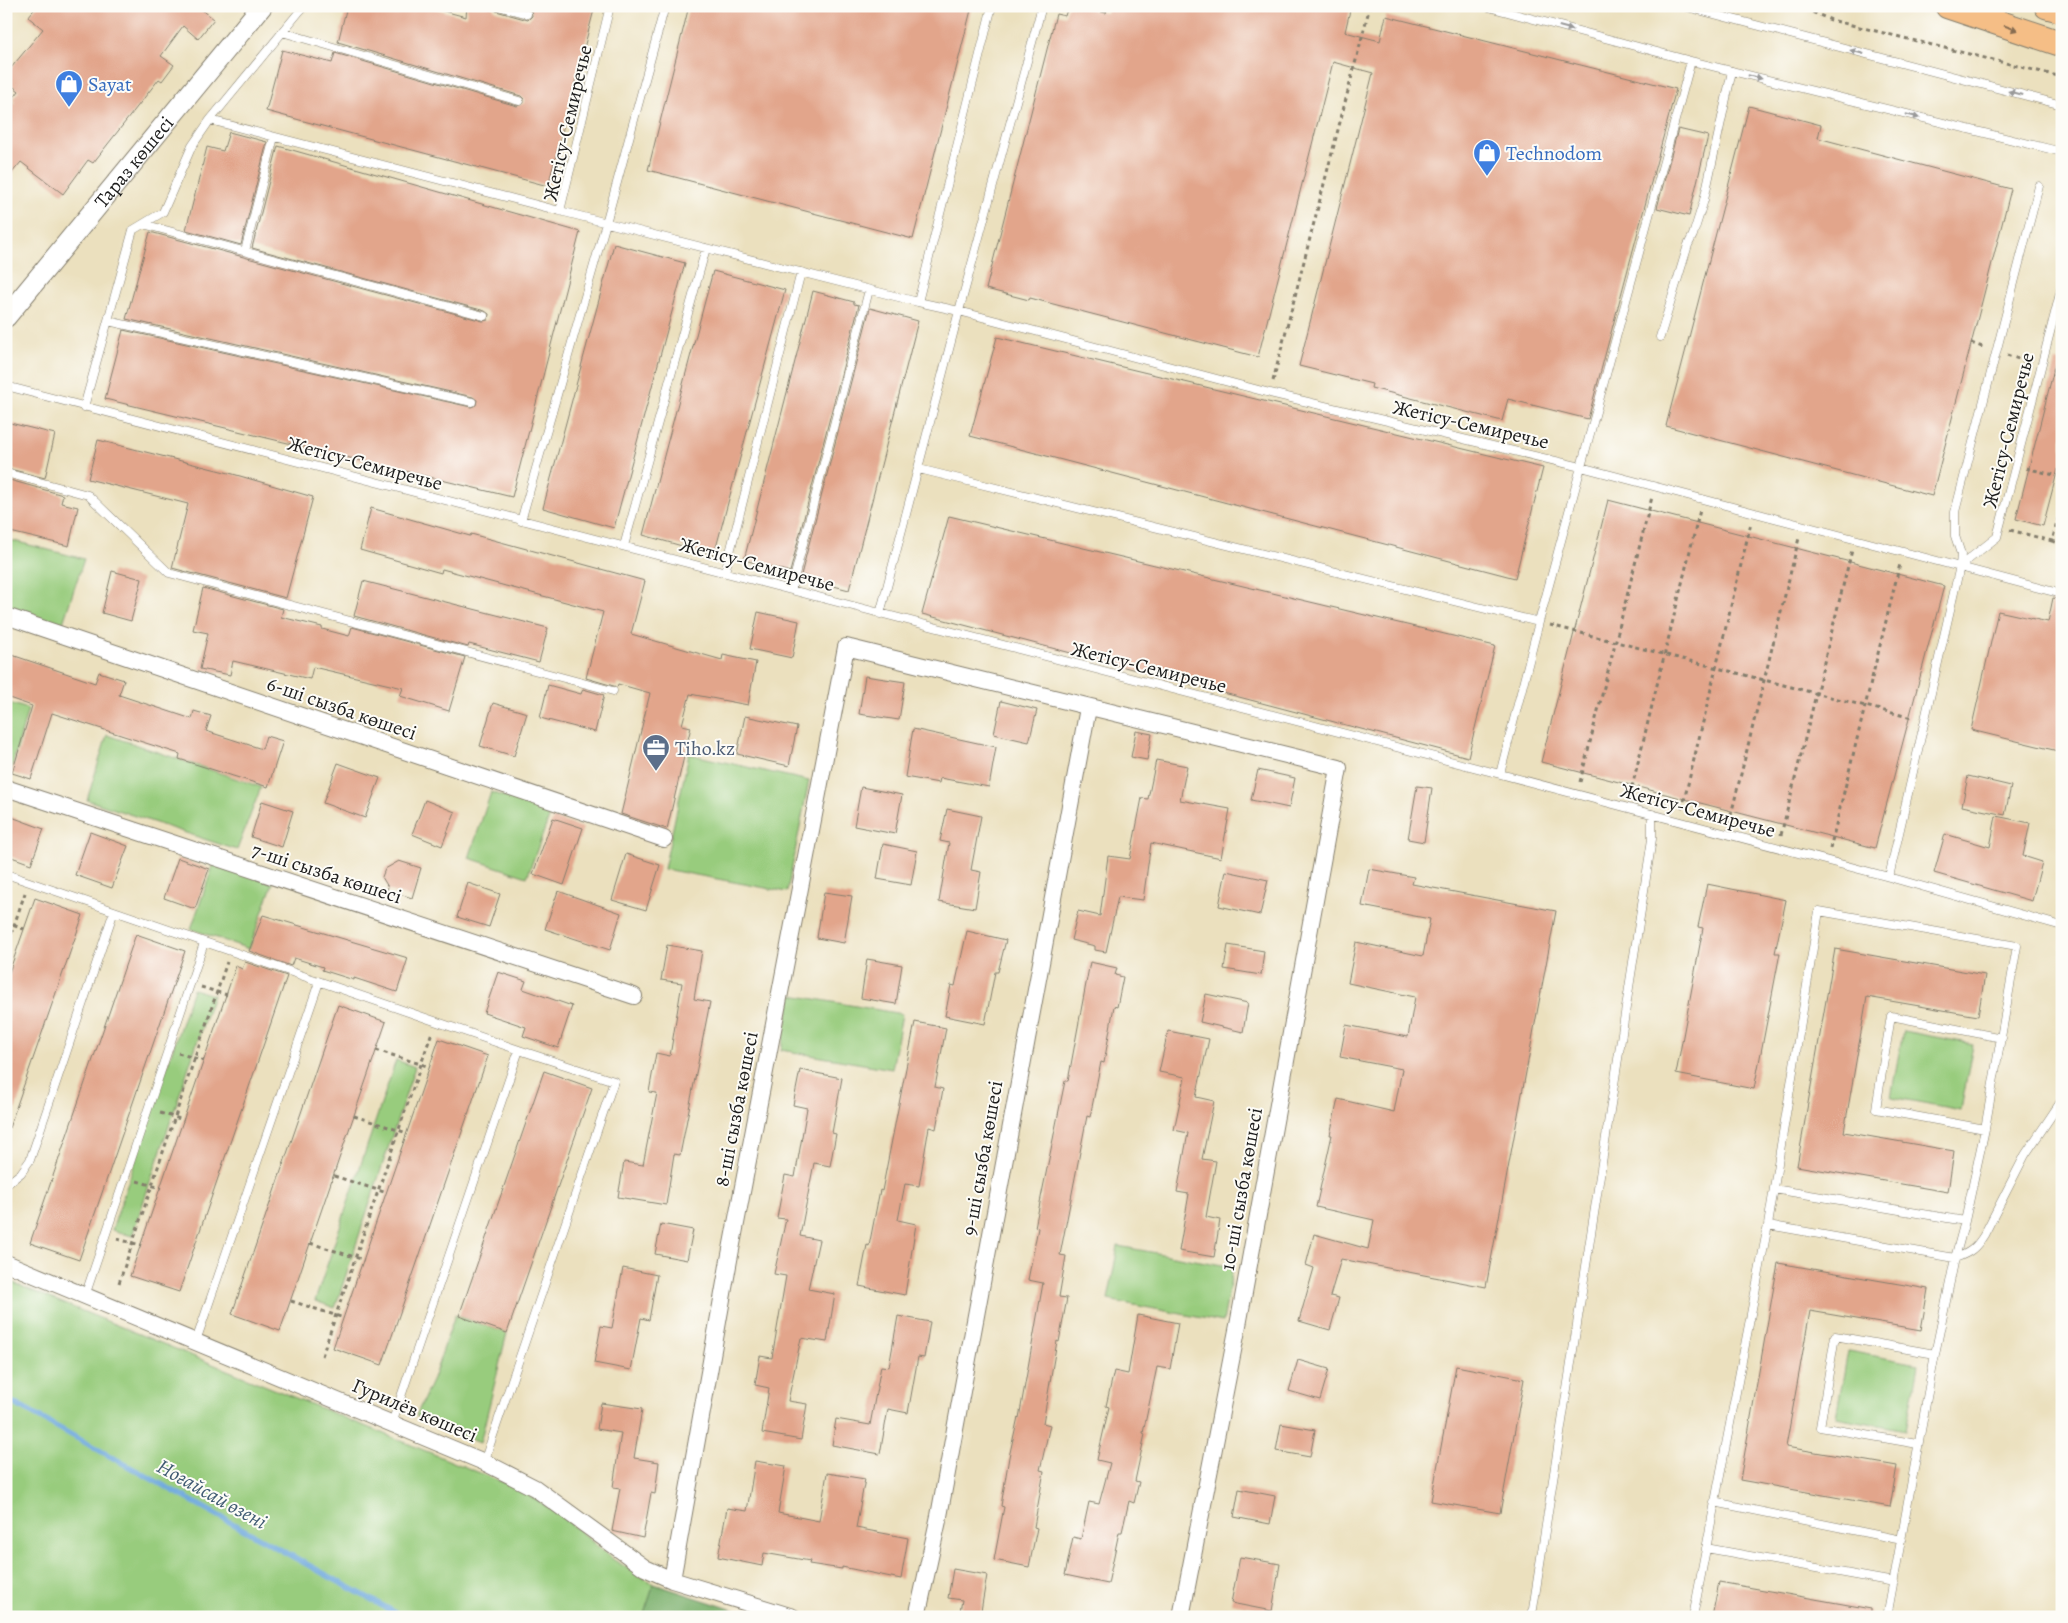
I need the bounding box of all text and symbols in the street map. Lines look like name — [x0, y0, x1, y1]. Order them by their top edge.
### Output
one-way arrow — [1558, 24, 1573, 32]
one-way arrow — [2003, 25, 2018, 32]
street label: Жетісу-Семиречье — [536, 42, 599, 204]
one-way arrow — [1850, 48, 1865, 56]
shop icon: Sayat — [54, 69, 84, 108]
place label: Sayat — [88, 71, 132, 98]
one-way arrow — [1748, 73, 1763, 81]
one-way arrow — [2007, 89, 2022, 97]
street label: Тараз көшесі — [88, 111, 180, 214]
one-way arrow — [1906, 112, 1921, 120]
shop icon: Technodom — [1472, 138, 1502, 177]
place label: Technodom — [1506, 140, 1602, 167]
street label: Жетісу-Семиречье — [1976, 349, 2041, 511]
street label: Жетісу-Семиречье — [1390, 393, 1552, 456]
street label: Жетісу-Семиречье — [284, 430, 445, 497]
street label: Жетісу-Семиречье — [676, 531, 837, 598]
street label: Жетісу-Семиречье — [1068, 635, 1230, 700]
street label: 6-ші сызба көшесі — [263, 670, 420, 747]
office icon: Tiho.kz — [641, 733, 671, 772]
place label: Tiho.kz — [675, 735, 735, 762]
street label: Жетісу-Семиречье — [1617, 777, 1778, 844]
street label: 7-ші сызба көшесі — [248, 837, 405, 910]
street label: 8-ші сызба көшесі — [708, 1029, 765, 1189]
street label: 9-ші сызба көшесі — [956, 1078, 1009, 1238]
street label: 10-ші сызба көшесі — [1214, 1105, 1269, 1273]
street label: Гурилёв көшесі — [348, 1372, 482, 1449]
water label: Ноғайсай өзені — [152, 1452, 272, 1536]

